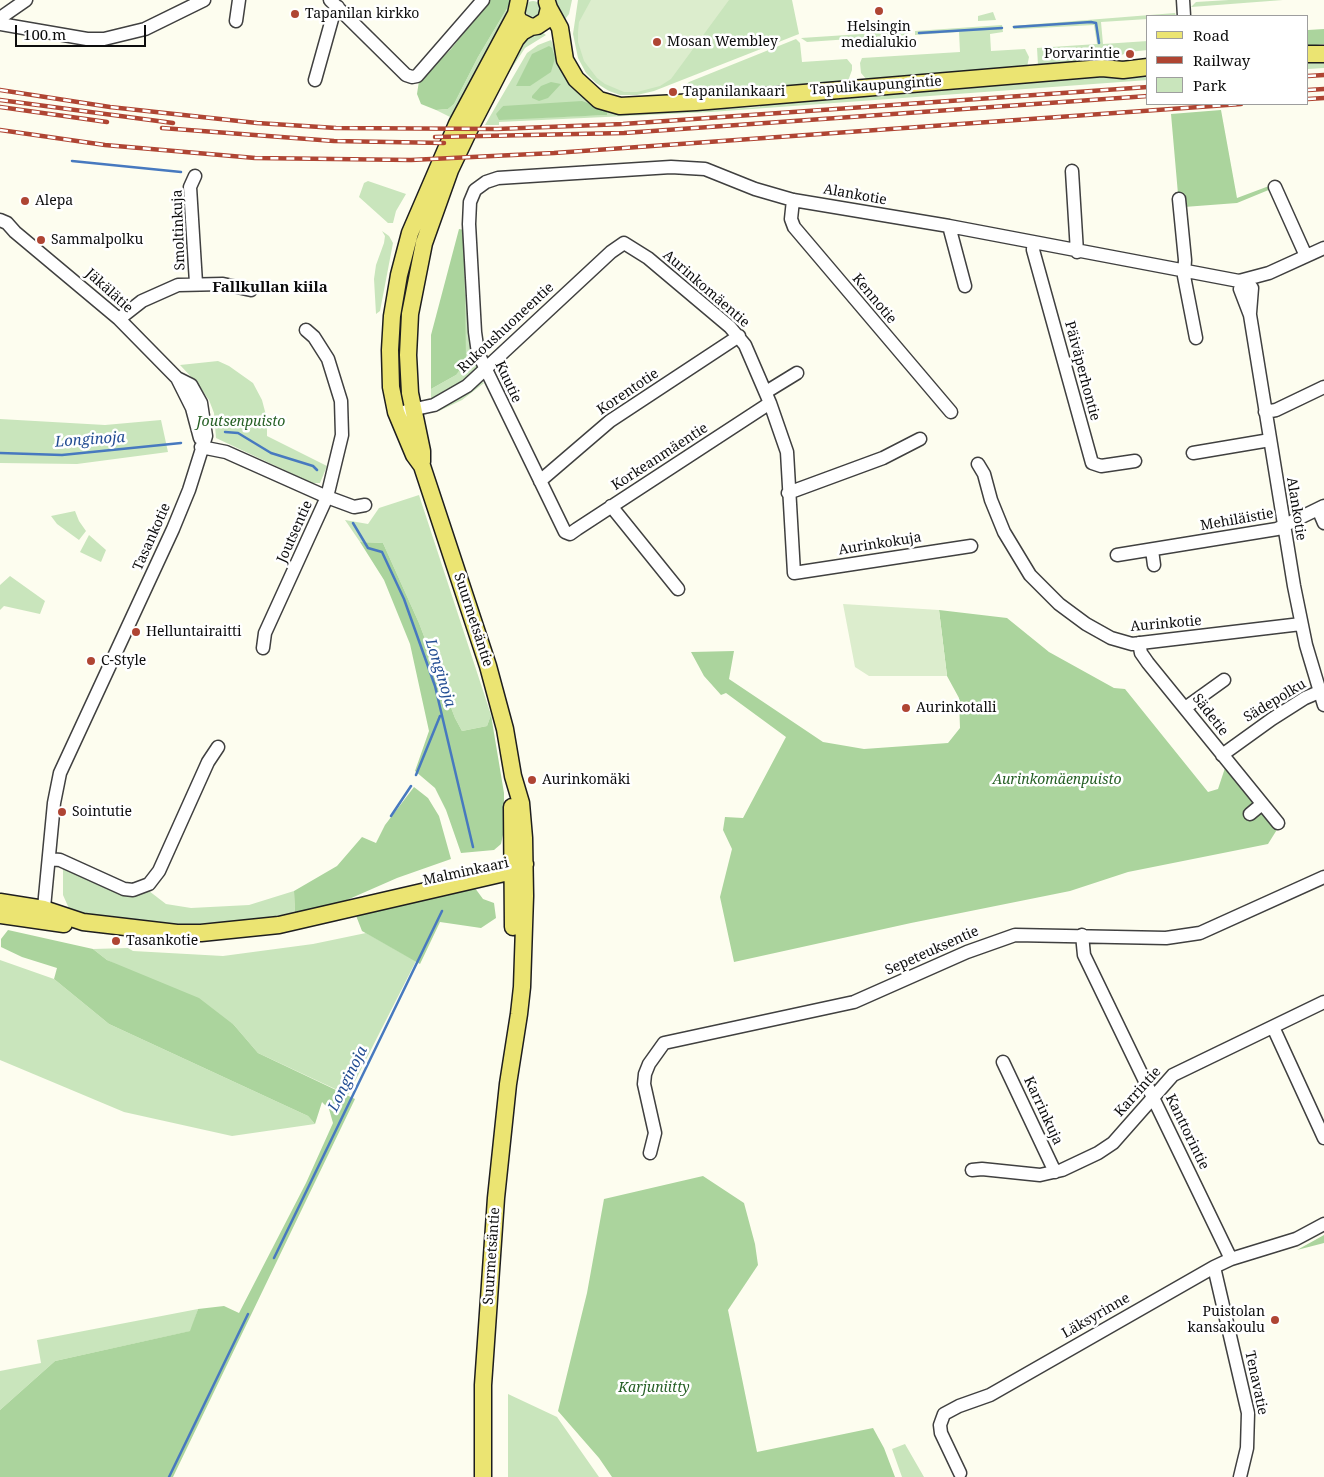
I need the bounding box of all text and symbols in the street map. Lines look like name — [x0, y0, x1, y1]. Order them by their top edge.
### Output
marker: Helsingin medialukio — [873, 5, 885, 17]
place label: Tapanilan kirkko — [305, 6, 419, 22]
marker: Tapanilan kirkko — [289, 8, 301, 20]
scale bar — [18, 15, 149, 47]
legend — [1146, 15, 1309, 105]
place label: Helsingin medialukio — [841, 19, 917, 52]
text: 100 m — [23, 24, 66, 44]
text: Road — [1193, 25, 1229, 45]
place label: Mosan Wembley — [667, 34, 778, 50]
marker: Mosan Wembley — [651, 36, 663, 48]
place label: Porvarintie — [1044, 46, 1120, 62]
marker: Porvarintie — [1124, 48, 1136, 60]
text: Railway — [1193, 50, 1250, 70]
street label: Tapulikaupungintie — [810, 73, 942, 99]
text: Park — [1193, 75, 1226, 95]
place label: Tapanilankaari — [683, 84, 785, 100]
marker: Tapanilankaari — [667, 86, 679, 98]
street label: Alankotie — [822, 181, 888, 209]
street label: Smoltinkuja — [169, 189, 189, 271]
place label: Alepa — [35, 193, 73, 209]
marker: Alepa — [19, 195, 31, 207]
place label: Sammalpolku — [51, 232, 143, 248]
marker: Sammalpolku — [35, 234, 47, 246]
street label: Aurinkomäentie — [659, 247, 753, 331]
street label: Jäkälätie — [82, 265, 136, 317]
street label: Kennotie — [848, 271, 900, 327]
district label: Fallkullan kiila — [212, 279, 328, 297]
street label: Rukoushuoneentie — [455, 279, 557, 377]
street label: Päiväperhontie — [1061, 319, 1103, 423]
street label: Kuutie — [491, 358, 525, 406]
street label: Korentotie — [594, 365, 662, 419]
park label: Joutsenpuisto — [197, 414, 285, 430]
street label: Korkeanmäentie — [609, 420, 711, 494]
water label: Longinoja — [54, 429, 126, 451]
street label: Alankotie — [1283, 476, 1309, 542]
street label: Joutsentie — [274, 498, 316, 566]
street label: Tasankotie — [130, 501, 174, 573]
street label: Mehiläistie — [1199, 505, 1275, 535]
street label: Aurinkokuja — [837, 529, 923, 559]
street label: Suurmetsäntie — [450, 571, 496, 669]
street label: Aurinkotie — [1130, 613, 1202, 635]
place label: Helluntairaitti — [146, 624, 241, 640]
marker: Helluntairaitti — [130, 626, 142, 638]
water label: Longinoja — [421, 637, 459, 709]
place label: C-Style — [101, 653, 146, 669]
marker: C-Style — [85, 655, 97, 667]
street label: Sädepolku — [1241, 676, 1309, 726]
street label: Sädetie — [1188, 691, 1232, 739]
place label: Aurinkotalli — [916, 700, 997, 716]
marker: Aurinkotalli — [900, 702, 912, 714]
place label: Aurinkomäki — [542, 772, 630, 788]
park label: Aurinkomäenpuisto — [992, 772, 1122, 788]
marker: Aurinkomäki — [526, 774, 538, 786]
place label: Sointutie — [72, 804, 132, 820]
marker: Sointutie — [56, 806, 68, 818]
street label: Malminkaari — [422, 855, 510, 889]
street label: Sepeteuksentie — [883, 923, 981, 979]
place label: Tasankotie — [126, 933, 198, 949]
marker: Tasankotie — [110, 935, 122, 947]
water label: Longinoja — [324, 1043, 372, 1115]
street label: Karrintie — [1111, 1064, 1165, 1120]
street label: Karrinkuja — [1020, 1074, 1066, 1148]
street label: Kanttorintie — [1162, 1092, 1212, 1172]
street label: Suurmetsäntie — [480, 1207, 504, 1305]
street label: Läksyrinne — [1059, 1290, 1133, 1342]
place label: Puistolan kansakoulu — [1188, 1304, 1265, 1336]
marker: Puistolan kansakoulu — [1269, 1314, 1281, 1326]
street label: Tenavatie — [1241, 1349, 1271, 1417]
park label: Karjuniitty — [618, 1380, 690, 1396]

